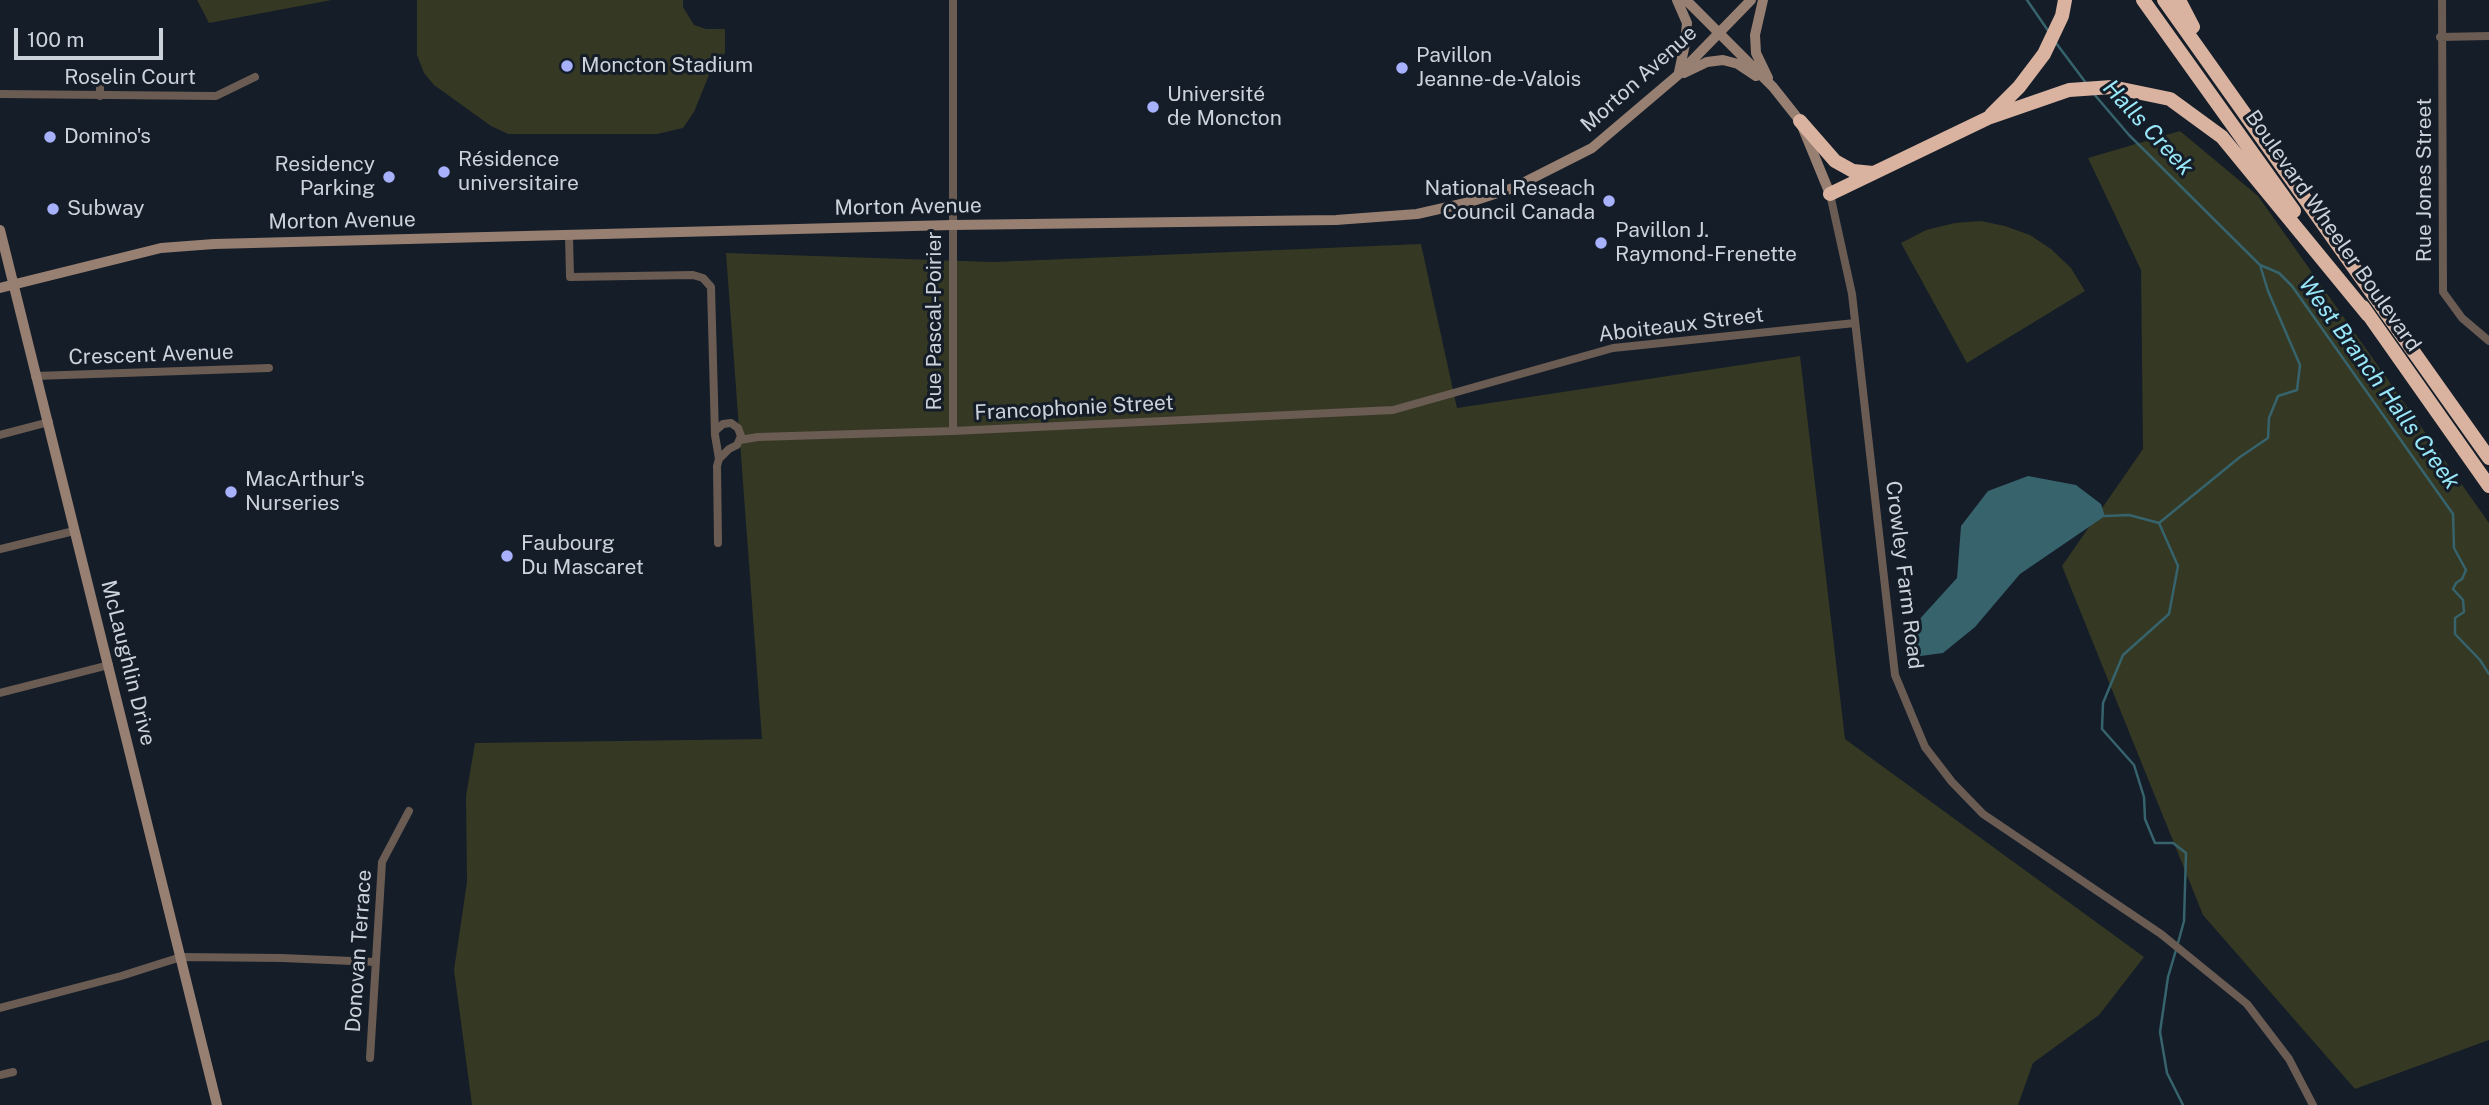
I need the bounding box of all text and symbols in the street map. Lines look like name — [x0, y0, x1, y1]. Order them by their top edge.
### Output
scale bar — [18, 14, 166, 58]
street label: Morton Avenue — [1576, 20, 1702, 138]
text: 100 m — [27, 27, 84, 52]
place label: Pavillon Jeanne-de-Valois — [1416, 43, 1581, 93]
place label: Moncton Stadium — [581, 53, 753, 79]
marker: Moncton Stadium — [559, 58, 575, 74]
marker: Pavillon Jeanne-de-Valois — [1394, 60, 1410, 76]
street label: Roselin Court — [64, 65, 196, 91]
water label: Halls Creek — [2097, 75, 2199, 181]
place label: Université de Moncton — [1167, 82, 1282, 132]
street label: Rue Jones Street — [2412, 98, 2438, 262]
marker: Université de Moncton — [1145, 99, 1161, 115]
street label: Boulevard Wheeler Boulevard — [2240, 105, 2426, 357]
place label: Domino's — [64, 124, 151, 150]
marker: Domino's — [42, 129, 58, 145]
place label: Résidence universitaire — [458, 147, 579, 197]
place label: Residency Parking — [274, 152, 375, 202]
marker: Résidence universitaire — [436, 164, 452, 180]
marker: Residency Parking — [381, 169, 397, 185]
place label: National Reseach Council Canada — [1425, 176, 1595, 226]
street label: Morton Avenue — [834, 193, 982, 221]
marker: National Reseach Council Canada — [1601, 193, 1617, 209]
place label: Subway — [67, 196, 144, 222]
marker: Subway — [45, 201, 61, 217]
street label: Morton Avenue — [268, 207, 416, 235]
place label: Pavillon J. Raymond-Frenette — [1615, 218, 1797, 268]
street label: Rue Pascal-Poirier — [922, 231, 948, 411]
marker: Pavillon J. Raymond-Frenette — [1593, 235, 1609, 251]
water label: West Branch Halls Creek — [2293, 271, 2465, 495]
street label: Aboiteaux Street — [1597, 302, 1765, 348]
street label: Crescent Avenue — [68, 340, 234, 370]
street label: Francophonie Street — [974, 390, 1174, 426]
place label: MacArthur's Nurseries — [245, 467, 365, 517]
street label: Crowley Farm Road — [1880, 479, 1928, 671]
marker: MacArthur's Nurseries — [223, 484, 239, 500]
place label: Faubourg Du Mascaret — [521, 531, 644, 581]
marker: Faubourg Du Mascaret — [499, 548, 515, 564]
street label: McLaughlin Drive — [95, 578, 161, 748]
street label: Donovan Terrace — [341, 869, 377, 1033]

